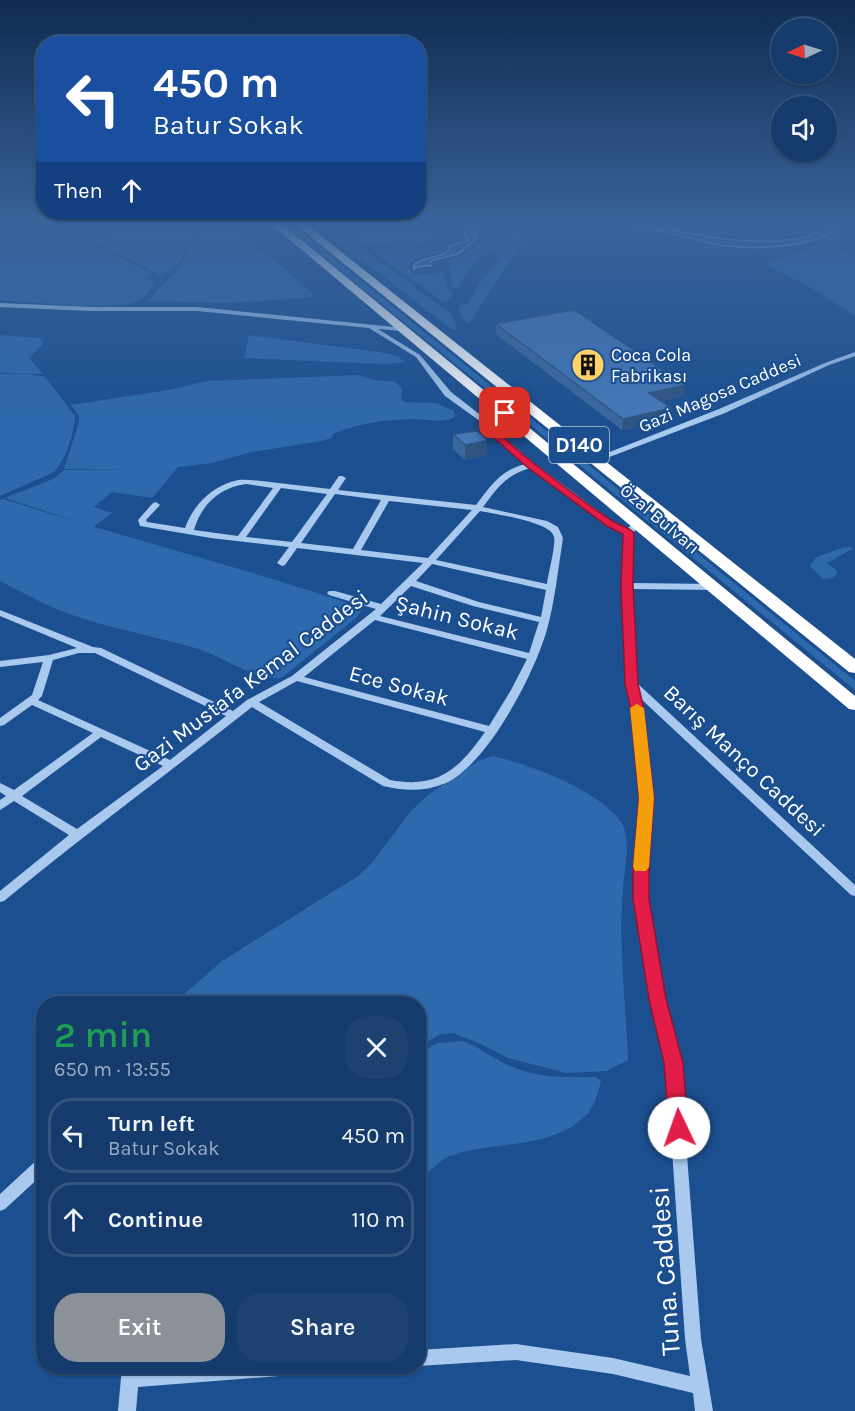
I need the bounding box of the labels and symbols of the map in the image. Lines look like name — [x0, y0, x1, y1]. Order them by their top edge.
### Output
north arrow — [771, 18, 837, 84]
place label: Coca Cola Fabrikası — [611, 344, 691, 387]
building icon: Coca Cola Fabrikası — [570, 347, 606, 383]
street label: Gazi Magosa Caddesi — [635, 349, 805, 437]
pin — [479, 387, 530, 438]
road number: D140 — [549, 427, 609, 463]
street label: Özal Bulvarı — [616, 479, 704, 559]
street label: Gazi Mustafa Kemal Caddesi — [129, 584, 373, 778]
street label: Şahin Sokak — [393, 590, 521, 646]
street label: Ece Sokak — [346, 660, 452, 712]
street label: Barış Manço Caddesi — [658, 680, 830, 842]
position arrow — [647, 1096, 711, 1160]
street label: Tuna. Caddesi — [643, 1185, 687, 1357]

